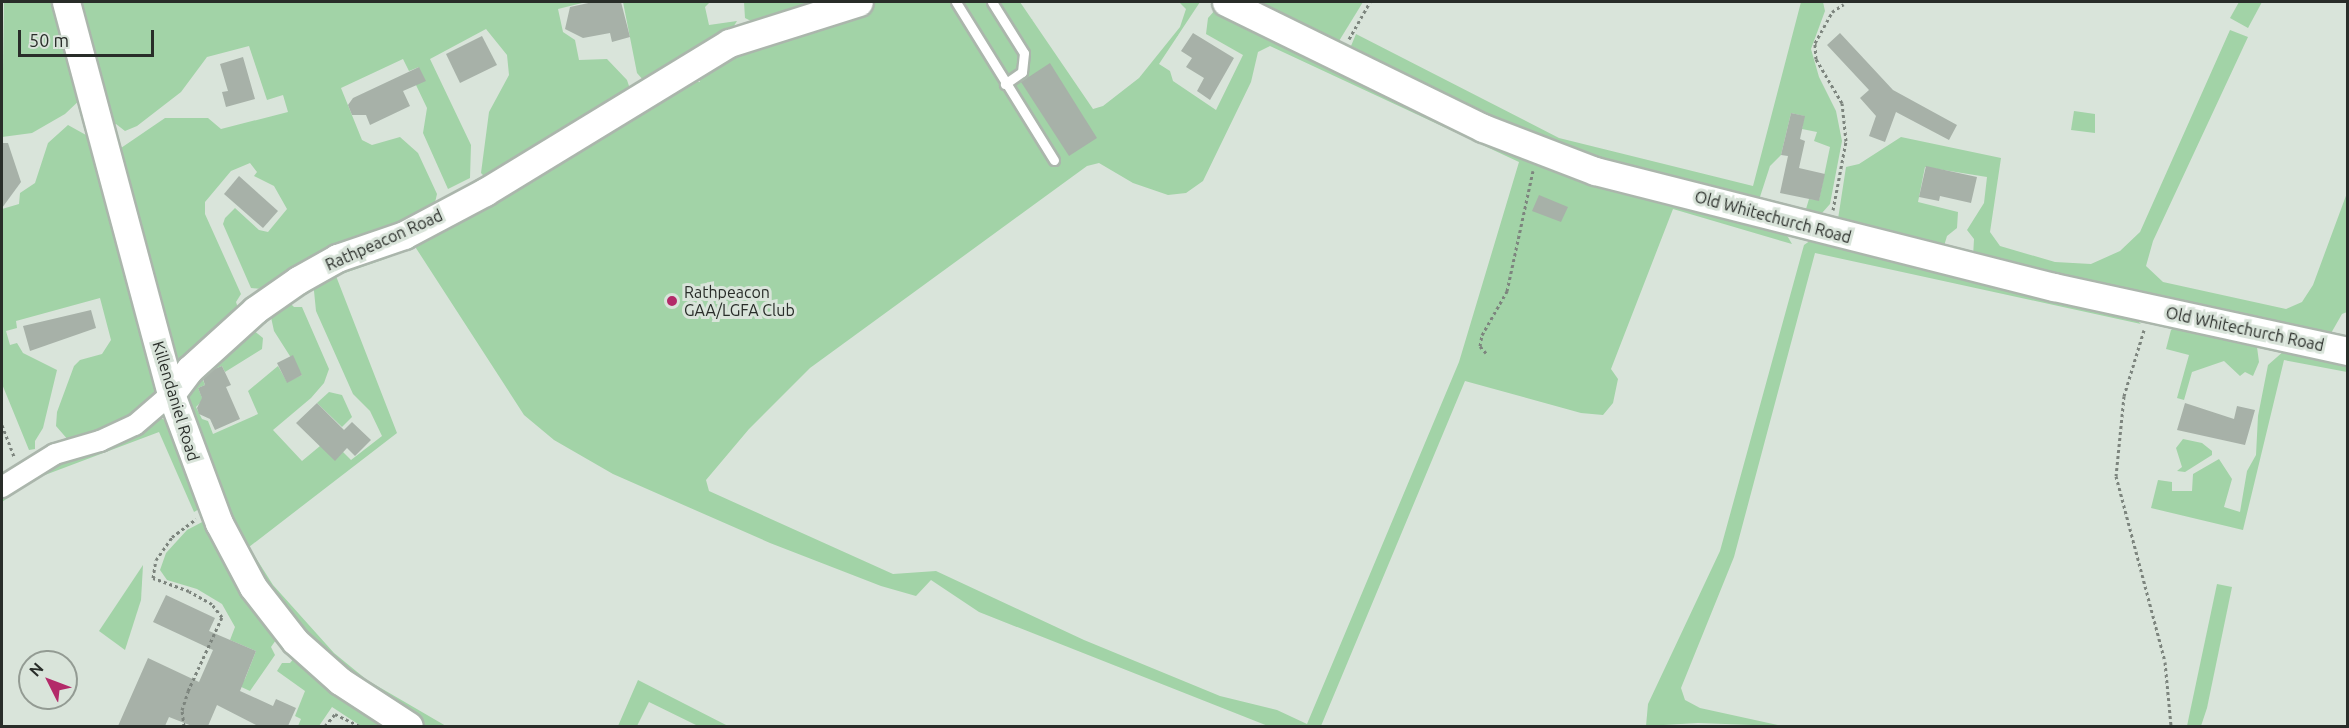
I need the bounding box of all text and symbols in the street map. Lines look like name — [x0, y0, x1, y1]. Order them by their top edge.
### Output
scale bar — [21, 18, 158, 56]
text: 50 m — [29, 30, 69, 50]
street label: Old Whitechurch Road — [1693, 187, 1853, 247]
street label: Rathpeacon Road — [322, 206, 446, 274]
place label: Rathpeacon GAA/LGFA Club — [684, 282, 795, 320]
marker: Rathpeacon GAA/LGFA Club — [665, 294, 679, 308]
street label: Old Whitechurch Road — [2164, 303, 2326, 355]
street label: Killendaniel Road — [149, 339, 203, 463]
north arrow — [18, 650, 78, 710]
text: N — [25, 659, 47, 680]

